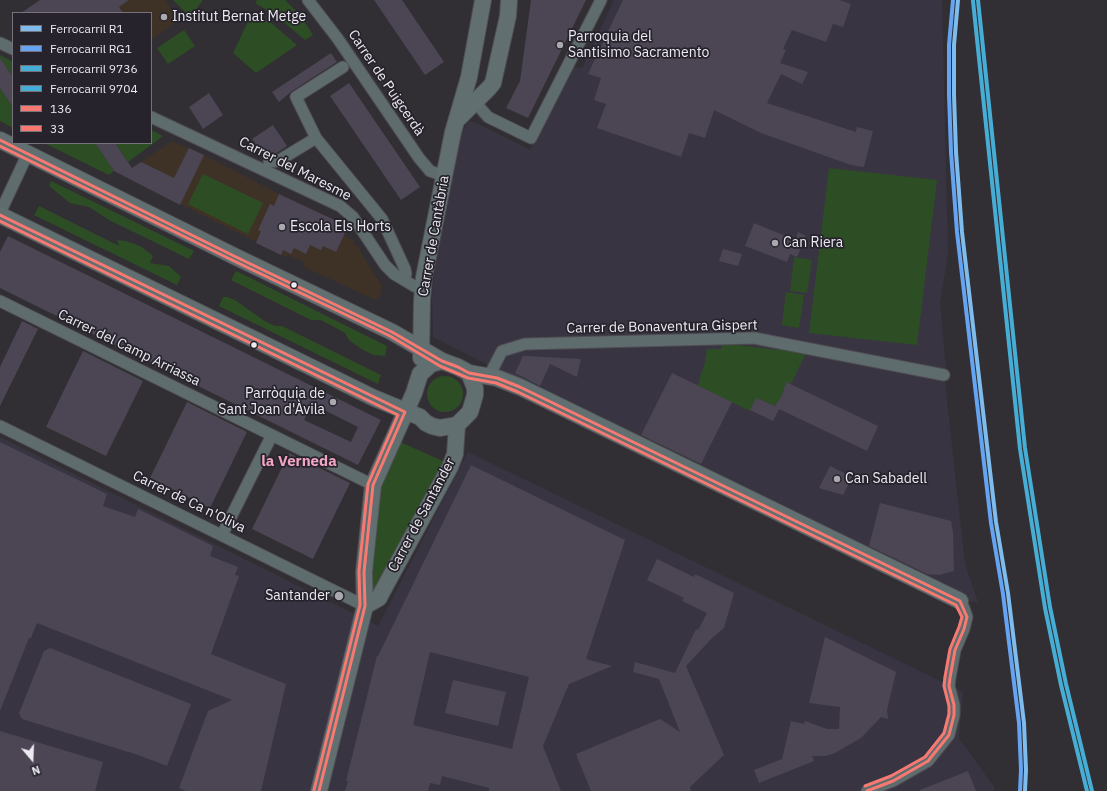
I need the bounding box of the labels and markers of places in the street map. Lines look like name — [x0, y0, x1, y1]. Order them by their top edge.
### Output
place label: Institut Bernat Metge — [172, 9, 306, 25]
marker: Institut Bernat Metge — [159, 12, 169, 22]
place label: Parroquia del Santisimo Sacramento — [568, 29, 709, 62]
marker: Parroquia del Santisimo Sacramento — [555, 40, 565, 50]
place label: Escola Els Horts — [290, 219, 391, 235]
marker: Escola Els Horts — [277, 222, 287, 232]
place label: Can Riera — [783, 235, 843, 251]
marker: Can Riera — [770, 238, 780, 248]
unlabelled marker — [289, 280, 299, 290]
unlabelled marker — [249, 340, 259, 350]
place label: Parròquia de Sant Joan d'Àvila — [218, 386, 325, 418]
marker: Parròquia de Sant Joan d'Àvila — [328, 397, 338, 407]
place label: Can Sabadell — [845, 471, 927, 487]
marker: Can Sabadell — [832, 474, 842, 484]
place label: Santander — [265, 588, 330, 604]
marker: Santander — [333, 590, 345, 602]

